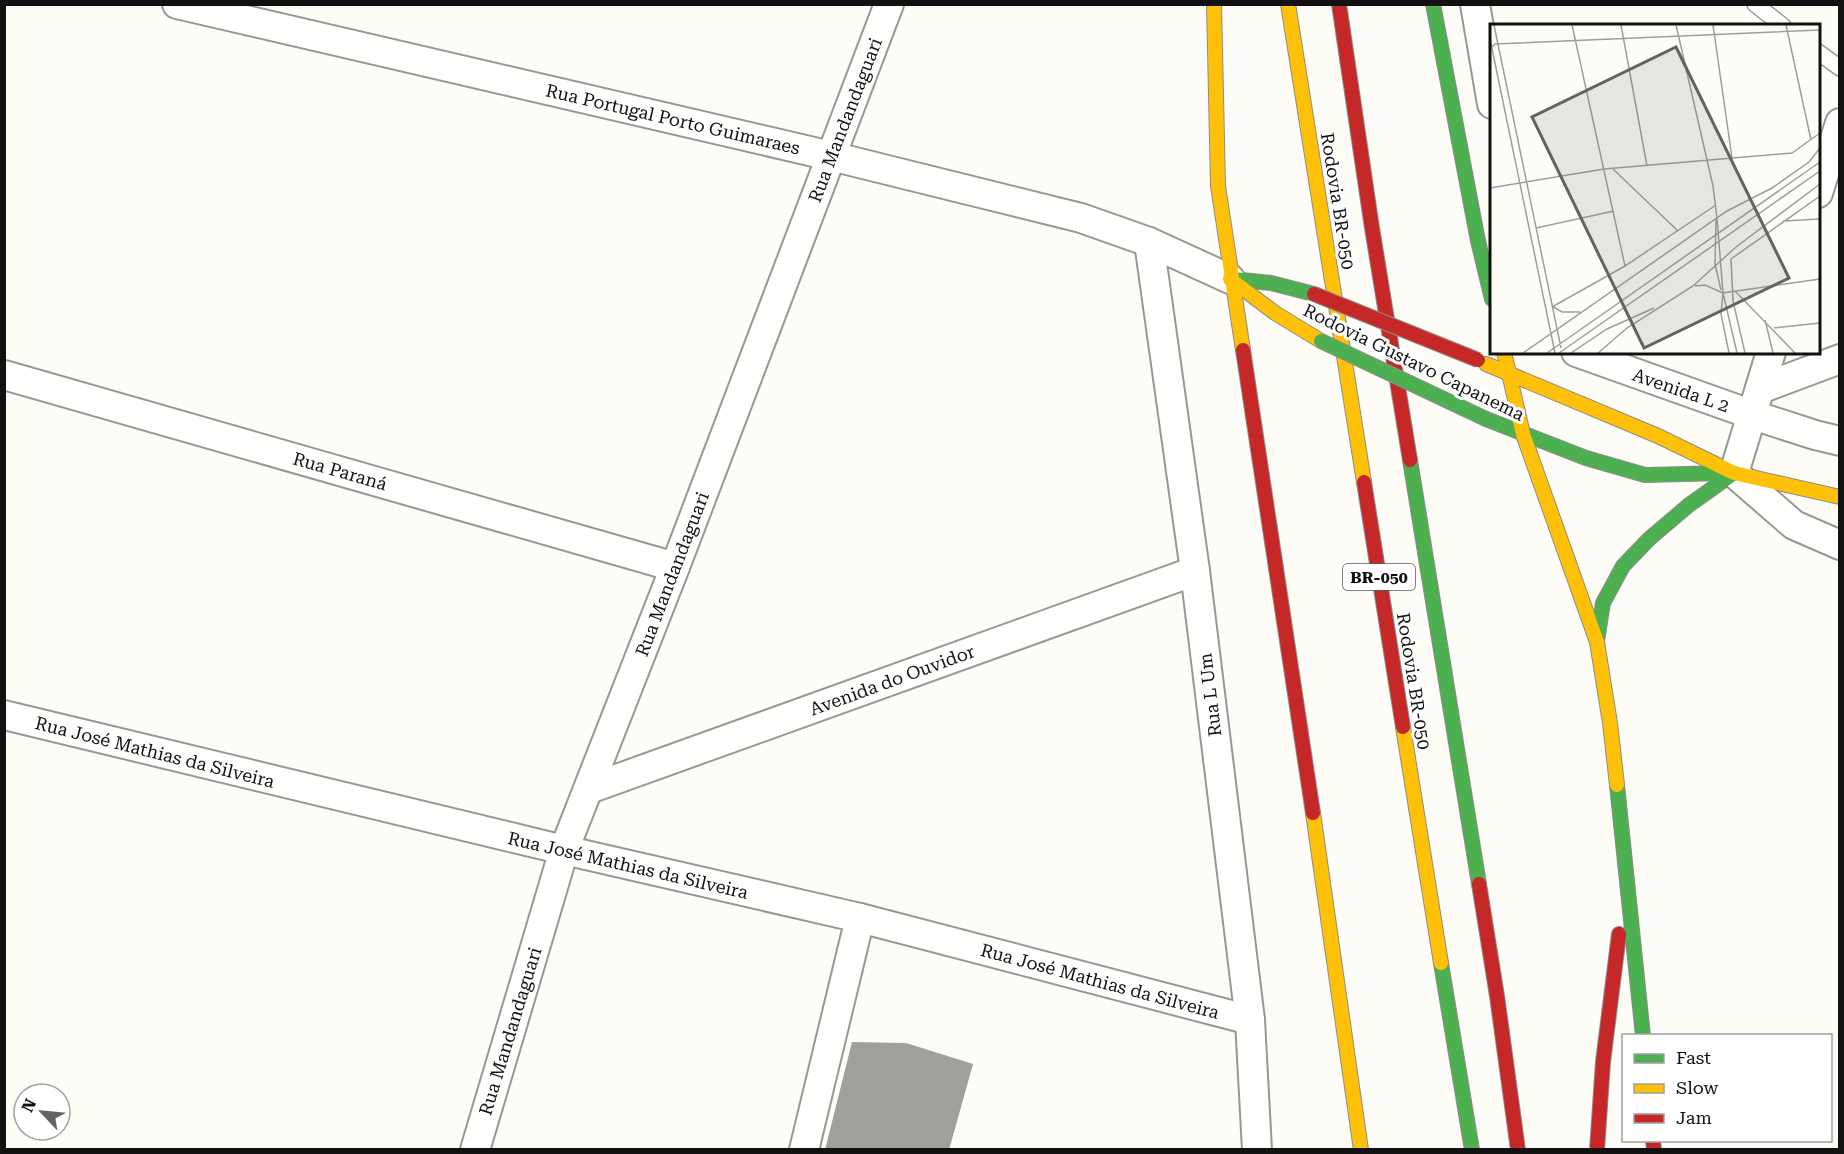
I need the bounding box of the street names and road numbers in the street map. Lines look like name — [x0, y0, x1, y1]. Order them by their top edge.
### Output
street label: Rua Mandandaguari — [804, 35, 886, 205]
street label: Rua Portugal Porto Guimaraes — [544, 79, 802, 159]
street label: Rodovia BR-050 — [1317, 131, 1359, 271]
street label: Rodovia Gustavo Capanema — [1300, 299, 1528, 425]
street label: Avenida L 2 — [1630, 364, 1732, 416]
street label: Rua Paraná — [291, 448, 390, 495]
street label: Rua Mandandaguari — [631, 489, 713, 659]
road number: BR-050 — [1343, 564, 1415, 590]
street label: Rodovia BR-050 — [1393, 611, 1435, 751]
street label: Avenida do Ouvidor — [807, 640, 977, 720]
street label: Rua L Um — [1194, 652, 1226, 738]
street label: Rua José Mathias da Silveira — [33, 712, 277, 792]
street label: Rua José Mathias da Silveira — [506, 827, 750, 903]
street label: Rua José Mathias da Silveira — [978, 939, 1222, 1023]
street label: Rua Mandandaguari — [474, 944, 546, 1118]

